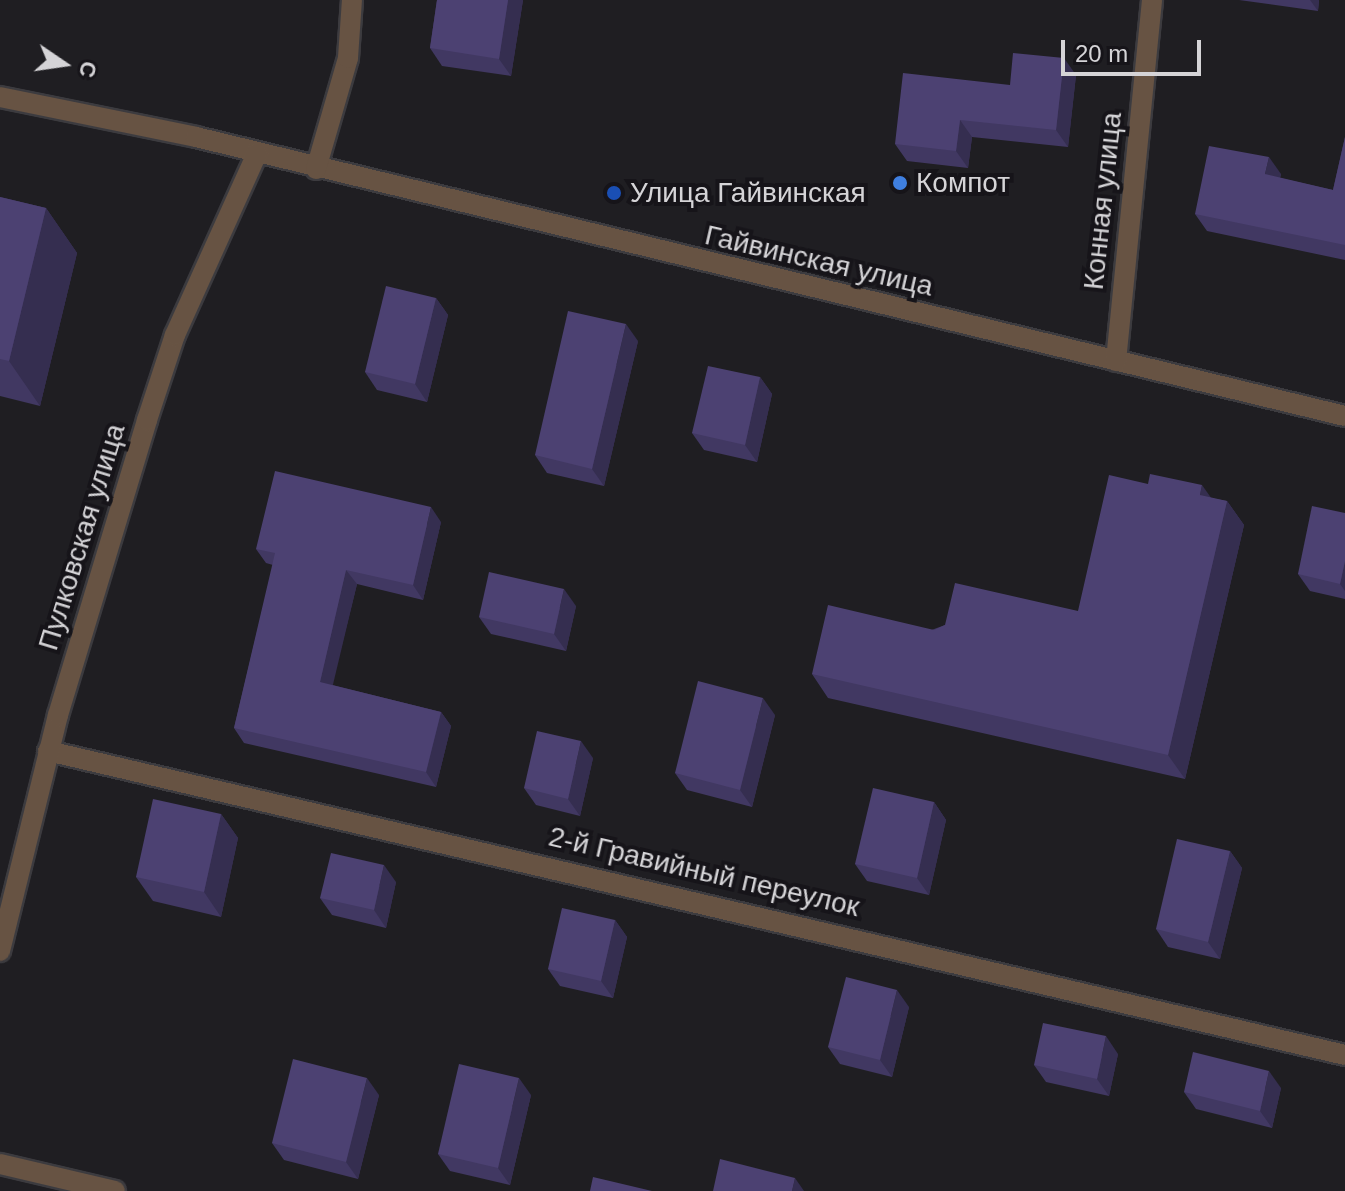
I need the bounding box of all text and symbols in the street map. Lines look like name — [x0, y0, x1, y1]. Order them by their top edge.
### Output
north arrow — [24, 24, 104, 104]
scale bar — [1065, 24, 1205, 74]
text: 20 m — [1075, 40, 1128, 67]
text: С — [74, 59, 102, 80]
street label: Конная улица — [1077, 111, 1129, 291]
place label: Компот — [916, 166, 1010, 200]
marker: Компот — [891, 174, 909, 192]
place label: Улица Гайвинская — [630, 176, 866, 210]
marker: Улица Гайвинская — [605, 184, 623, 202]
street label: Гайвинская улица — [702, 218, 936, 304]
street label: Пулковская улица — [32, 420, 132, 654]
street label: 2-й Гравийный переулок — [545, 820, 863, 924]

